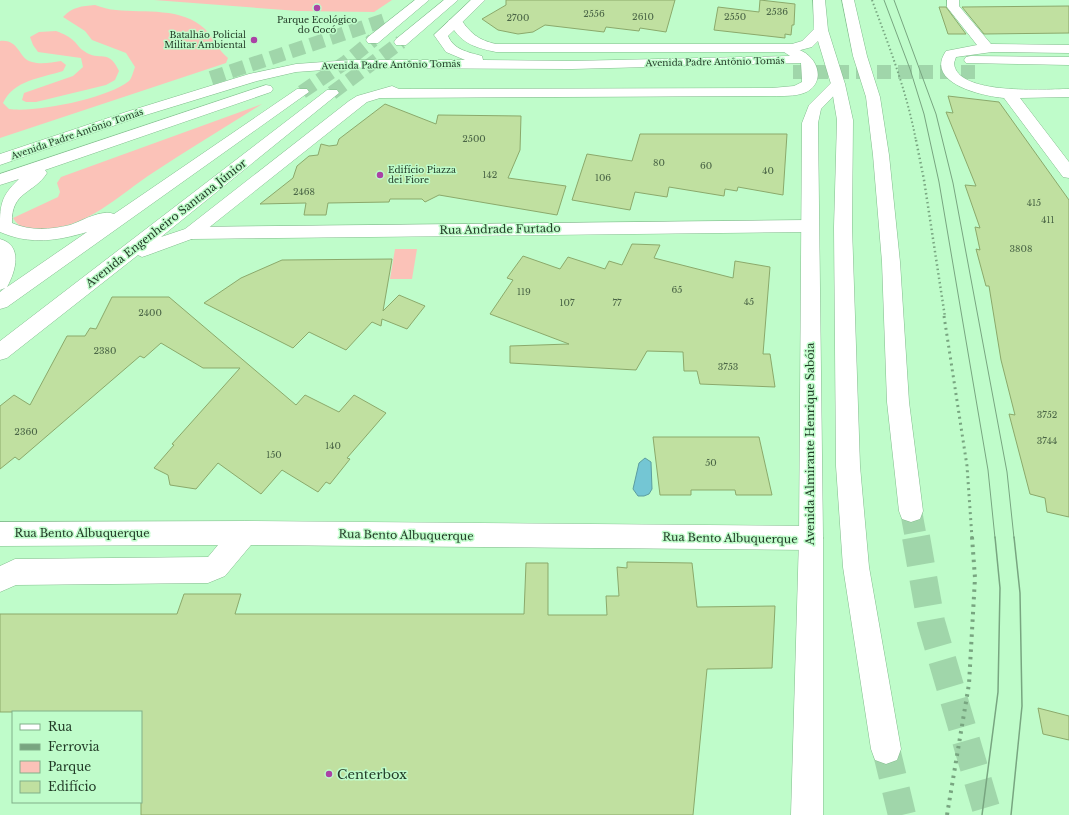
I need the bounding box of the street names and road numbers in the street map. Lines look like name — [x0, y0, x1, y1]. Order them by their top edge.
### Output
street label: Avenida Padre Antônio Tomás — [644, 55, 785, 68]
street label: Avenida Padre Antônio Tomás — [320, 58, 461, 71]
street label: Avenida Padre Antônio Tomás — [8, 106, 144, 162]
street label: Avenida Engenheiro Santana Júnior — [82, 155, 250, 291]
street label: Rua Andrade Furtado — [439, 221, 561, 237]
street label: Avenida Almirante Henrique Sabóia — [803, 342, 817, 546]
street label: Rua Bento Albuquerque — [14, 526, 150, 540]
street label: Rua Bento Albuquerque — [338, 527, 474, 543]
street label: Rua Bento Albuquerque — [662, 530, 798, 546]

